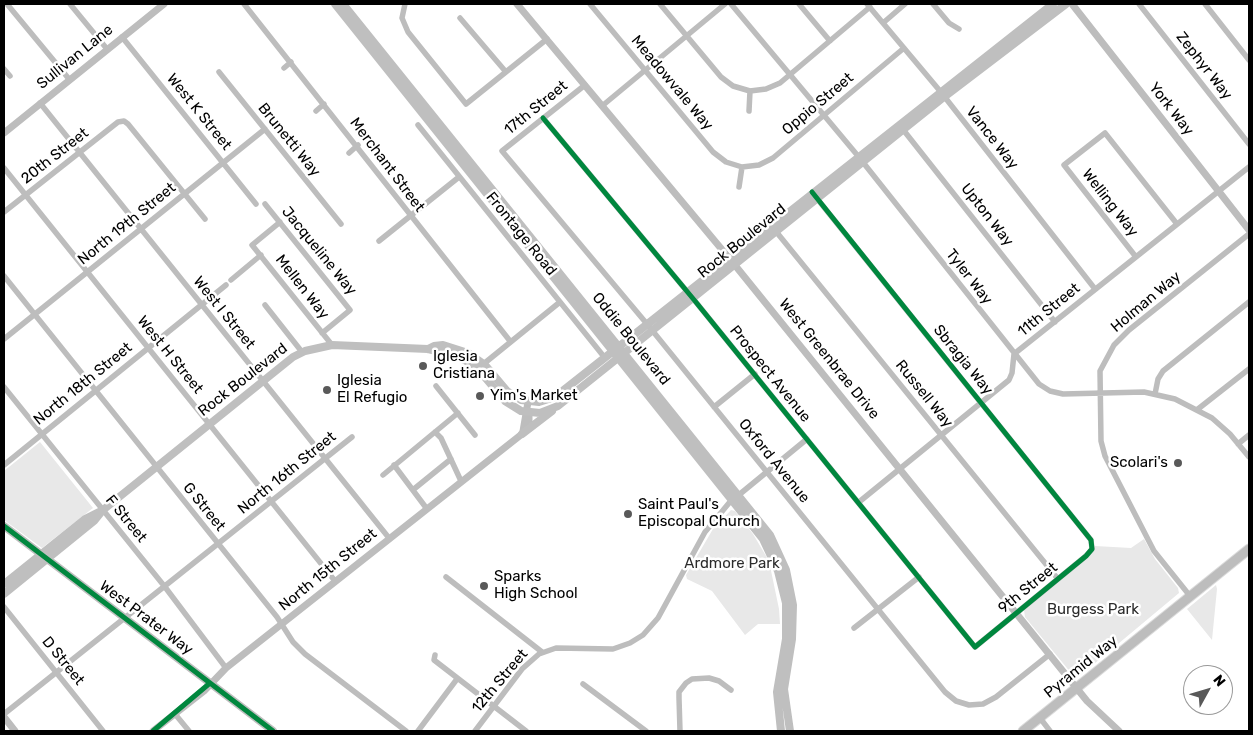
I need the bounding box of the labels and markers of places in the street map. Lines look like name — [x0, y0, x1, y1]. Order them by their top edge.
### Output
place label: Iglesia Cristiana — [433, 348, 495, 383]
marker: Iglesia Cristiana — [417, 360, 429, 372]
place label: Iglesia El Refugio — [337, 372, 407, 407]
marker: Iglesia El Refugio — [321, 384, 333, 396]
place label: Yim's Market — [490, 387, 578, 405]
marker: Yim's Market — [474, 390, 486, 402]
place label: Scolari's — [1110, 454, 1168, 472]
marker: Scolari's — [1172, 457, 1184, 469]
place label: Saint Paul's Episcopal Church — [638, 496, 760, 531]
marker: Saint Paul's Episcopal Church — [622, 508, 634, 520]
place label: Sparks High School — [494, 568, 578, 603]
marker: Sparks High School — [478, 580, 490, 592]

